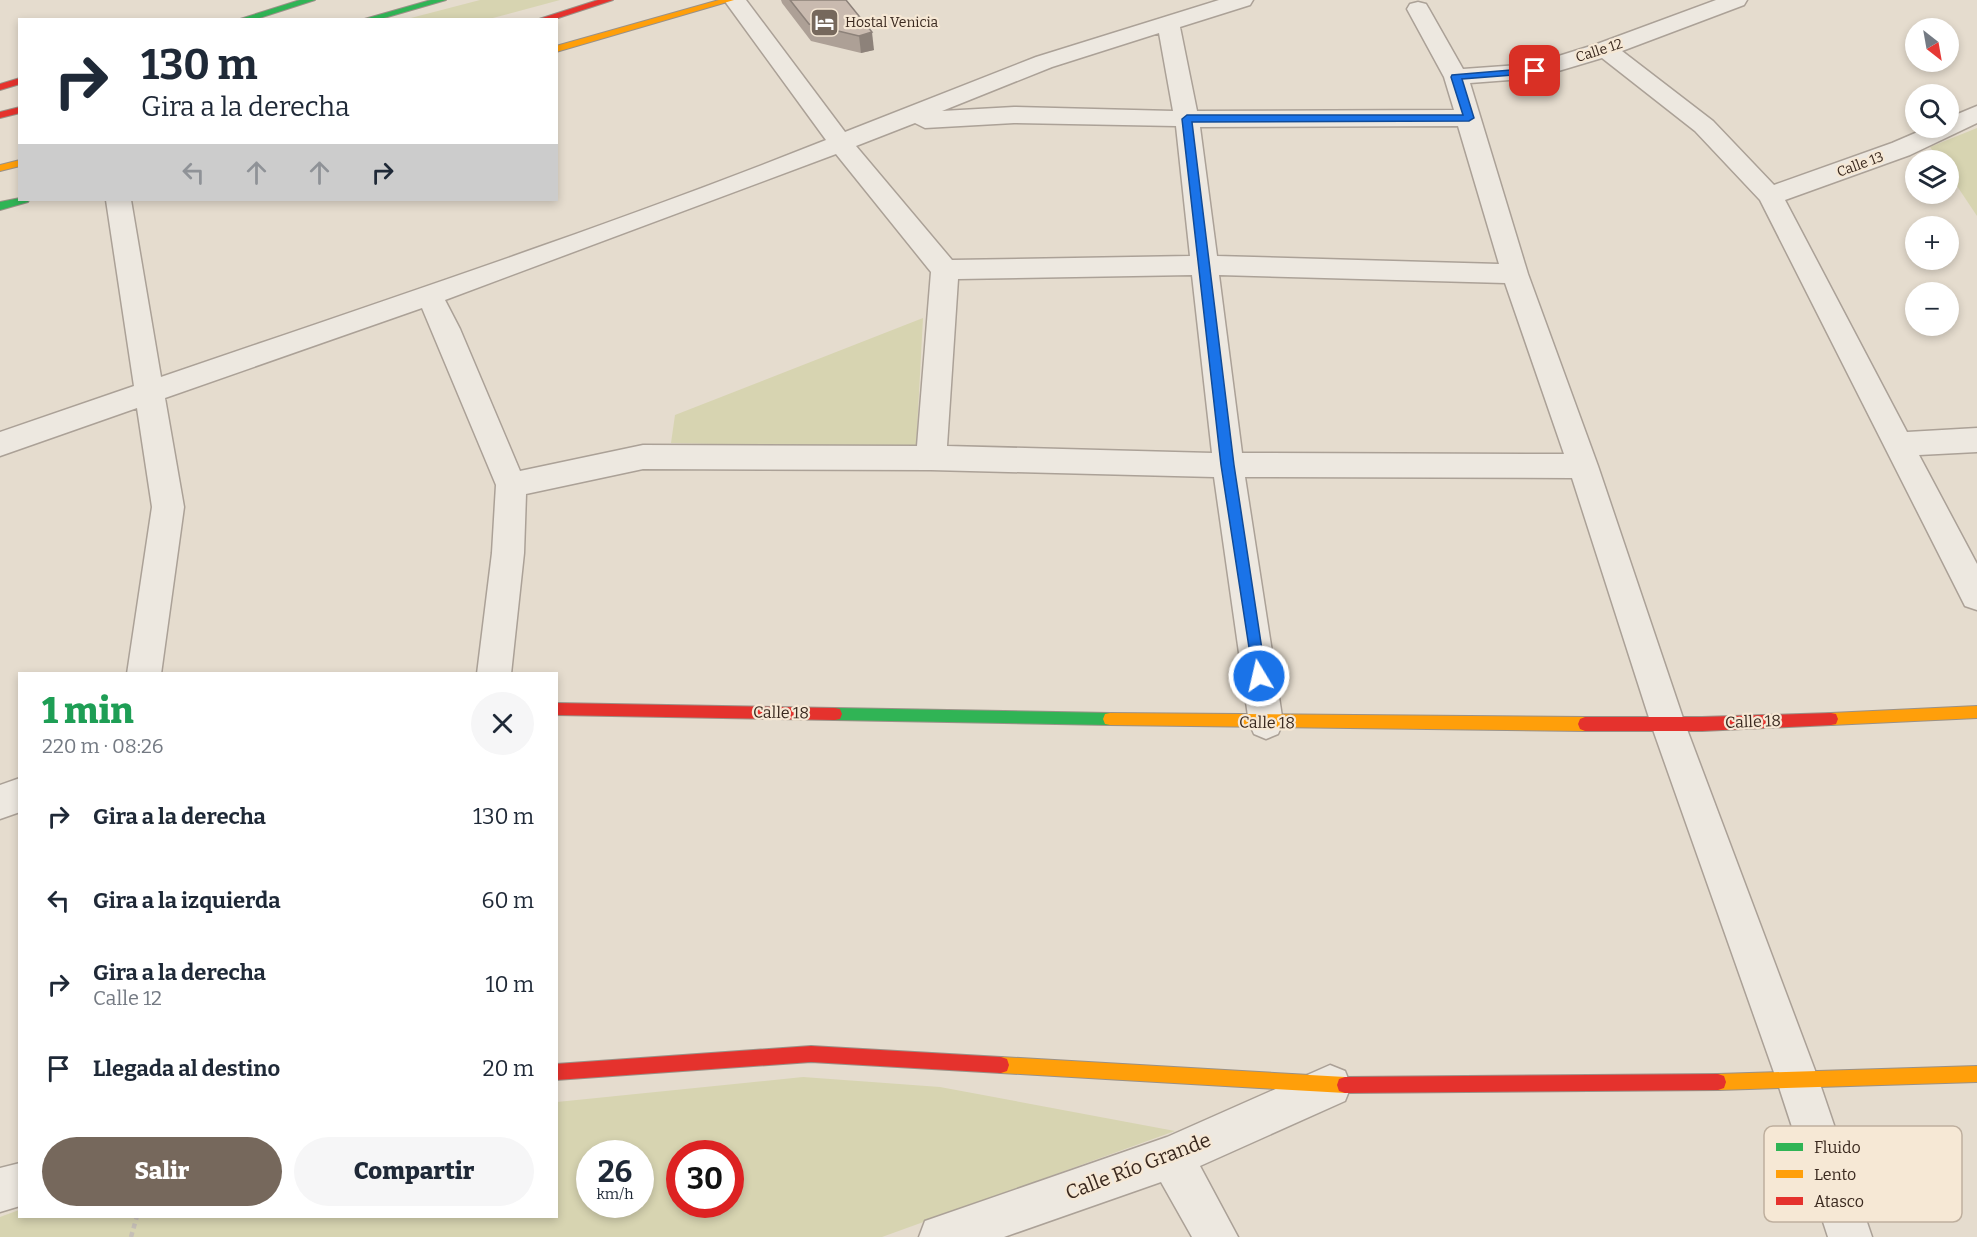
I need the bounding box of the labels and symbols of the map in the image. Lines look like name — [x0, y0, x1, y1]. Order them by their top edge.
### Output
hotel icon: Hostal Venicia — [808, 6, 840, 38]
place label: Hostal Venicia — [845, 14, 938, 31]
north arrow — [1905, 18, 1959, 72]
street label: Calle 12 — [1574, 35, 1625, 66]
pin — [1509, 45, 1560, 96]
street label: Calle 13 — [1834, 148, 1886, 181]
position arrow — [1227, 644, 1291, 708]
street label: Calle 18 — [753, 703, 809, 722]
street label: Calle 18 — [1725, 711, 1781, 732]
street label: Calle 18 — [1239, 713, 1295, 732]
legend — [1764, 1126, 1962, 1222]
street label: Calle Río Grande — [1062, 1127, 1214, 1205]
text: Fluido — [1814, 1138, 1861, 1157]
speed limit sign: 30 — [666, 1140, 744, 1218]
text: Lento — [1814, 1165, 1856, 1184]
text: Atasco — [1814, 1192, 1864, 1211]

